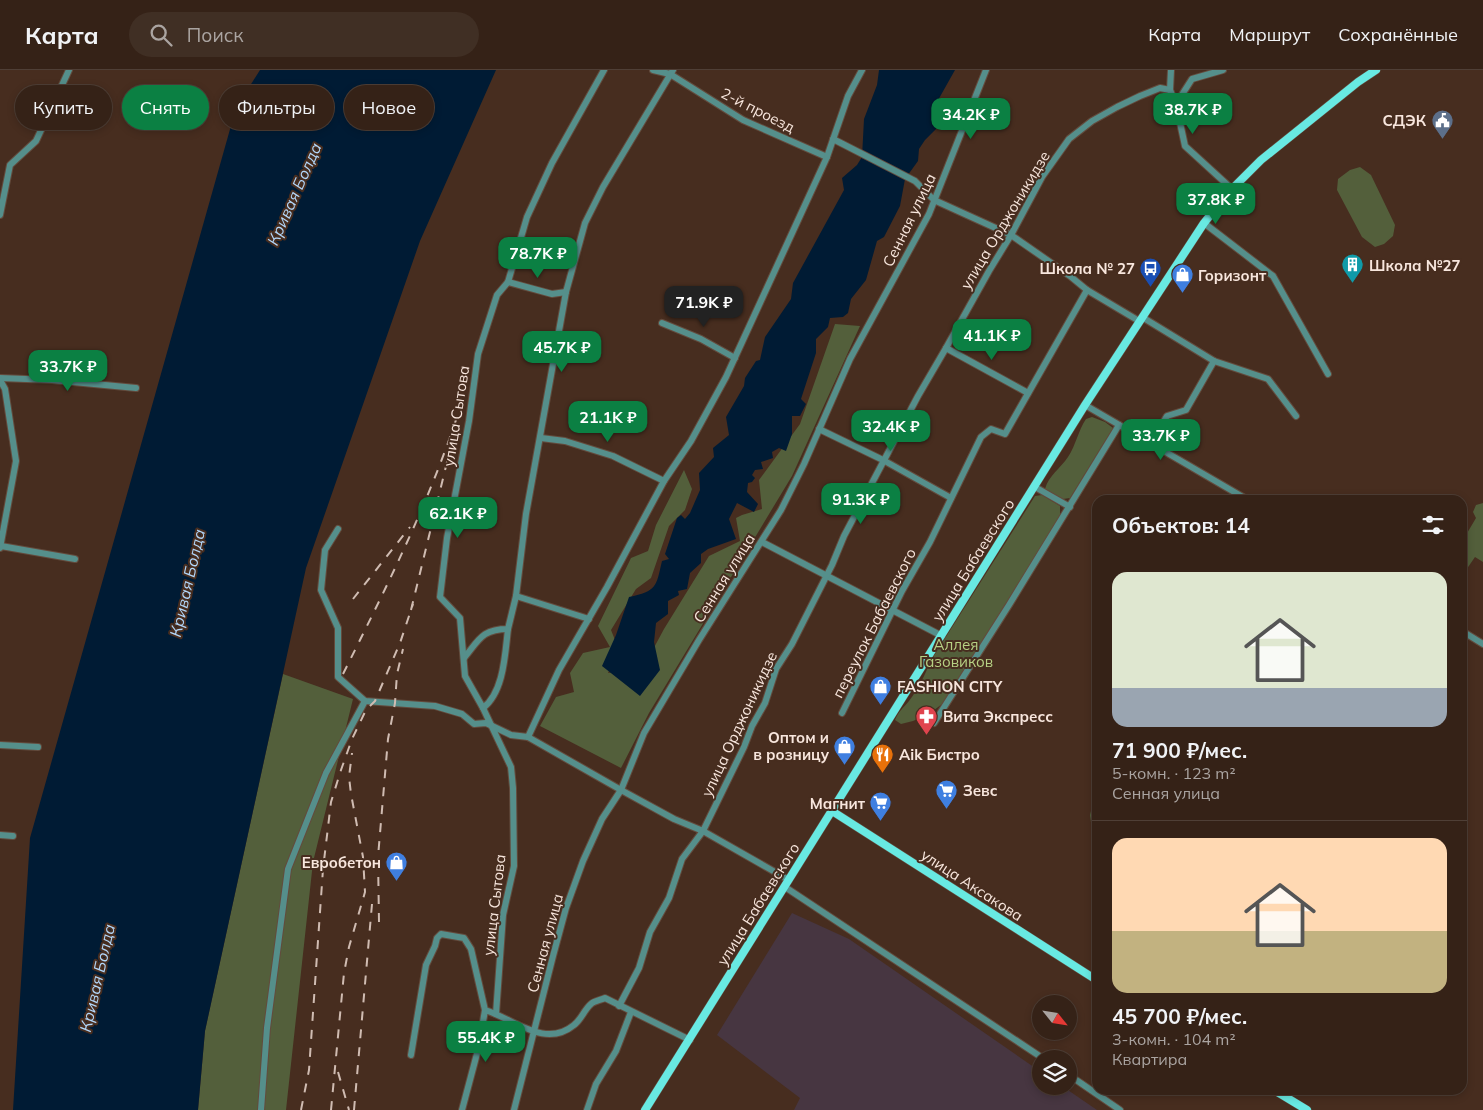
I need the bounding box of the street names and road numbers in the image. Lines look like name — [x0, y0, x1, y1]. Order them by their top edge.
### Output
street label: 2-й проезд — [718, 83, 798, 137]
street label: улица Орджоникидзе — [956, 147, 1054, 293]
street label: Сенная улица — [878, 170, 940, 270]
street label: улица Сытова — [439, 364, 473, 468]
street label: улица Бабаевского — [928, 495, 1018, 625]
street label: Сенная улица — [689, 530, 759, 626]
street label: переулок Бабаевского — [828, 545, 920, 701]
street label: улица Орджоникидзе — [697, 648, 781, 800]
street label: улица Бабаевского — [713, 839, 803, 969]
street label: улица Аксакова — [917, 845, 1027, 925]
street label: улица Сытова — [478, 853, 510, 957]
street label: Сенная улица — [523, 892, 567, 994]

